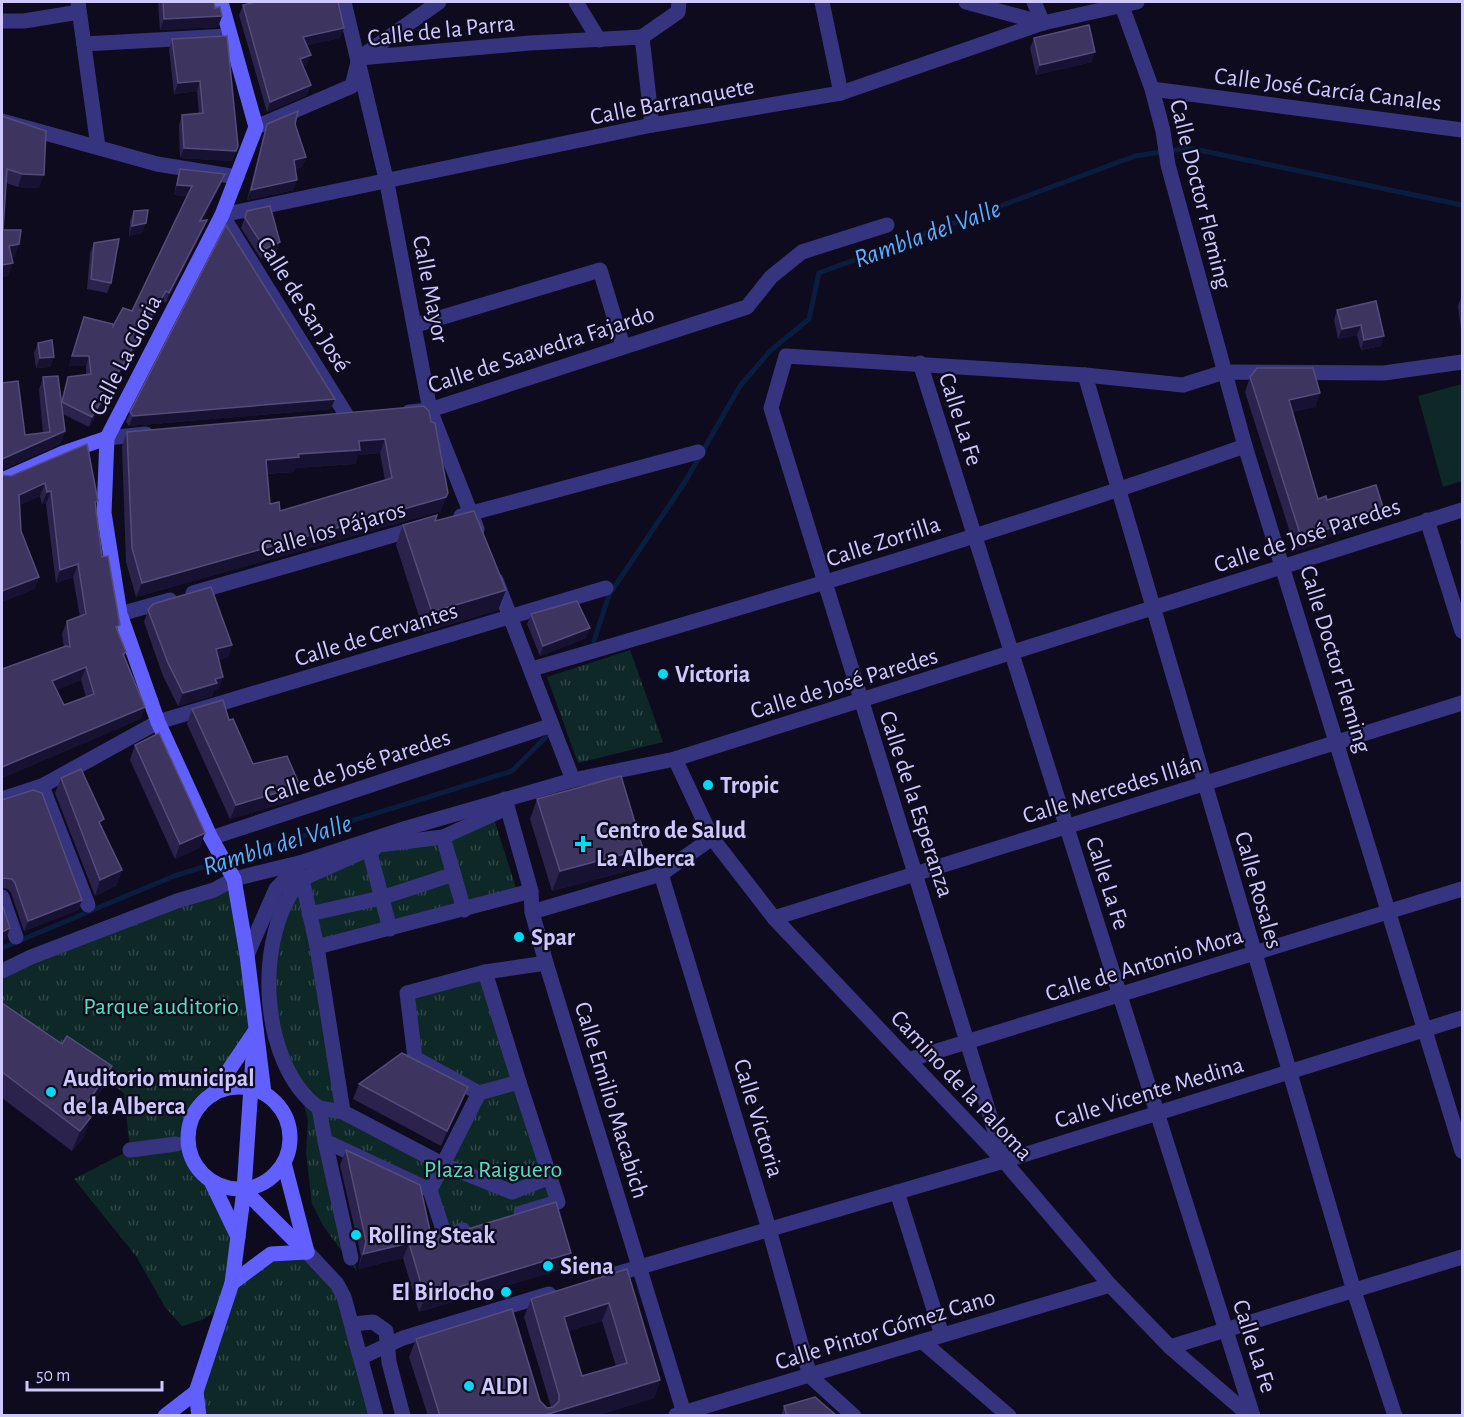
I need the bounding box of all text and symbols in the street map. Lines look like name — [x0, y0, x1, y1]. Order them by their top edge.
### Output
street label: Calle de la Parra — [366, 11, 516, 51]
street label: Calle José García Canales — [1213, 64, 1443, 116]
street label: Calle Barranquete — [588, 74, 756, 130]
street label: Calle Doctor Fleming — [1165, 97, 1235, 292]
water label: Rambla del Valle — [850, 195, 1004, 273]
street label: Calle de San José — [252, 233, 354, 376]
street label: Calle Mayor — [408, 233, 452, 345]
street label: Calle La Gloria — [85, 291, 166, 420]
street label: Calle de Saavedra Fajardo — [425, 302, 657, 398]
street label: Calle La Fe — [934, 370, 986, 469]
street label: Calle de José Paredes — [1211, 494, 1403, 577]
street label: Calle los Pájaros — [258, 498, 408, 562]
street label: Calle Zorrilla — [823, 512, 943, 572]
street label: Calle Doctor Fleming — [1295, 563, 1375, 756]
street label: Calle de Cervantes — [292, 599, 461, 671]
street label: Calle de José Paredes — [748, 644, 941, 724]
place label: Victoria — [675, 663, 750, 687]
marker: Victoria — [656, 667, 670, 681]
street label: Calle de la Esperanza — [875, 708, 957, 900]
street label: Calle de José Paredes — [261, 725, 453, 808]
street label: Calle Mercedes Illán — [1020, 751, 1205, 829]
place label: Tropic — [720, 774, 779, 798]
marker: Tropic — [701, 778, 715, 792]
water label: Rambla del Valle — [200, 810, 355, 880]
place label: Centro de Salud La Alberca — [596, 819, 747, 871]
street label: Calle Rosales — [1230, 829, 1286, 952]
street label: Calle La Fe — [1081, 834, 1133, 933]
marker: Centro de Salud La Alberca — [574, 835, 592, 853]
street label: Calle de Antonio Mora — [1043, 923, 1246, 1006]
place label: Spar — [531, 926, 576, 950]
marker: Spar — [512, 930, 526, 944]
park label: Parque auditorio — [83, 995, 239, 1019]
street label: Calle Emilio Macabich — [570, 999, 652, 1201]
street label: Camino de la Paloma — [886, 1006, 1037, 1165]
street label: Calle Vicente Medina — [1052, 1053, 1247, 1133]
street label: Calle Victoria — [729, 1056, 787, 1180]
place label: Auditorio municipal de la Alberca — [63, 1067, 255, 1119]
marker: Auditorio municipal de la Alberca — [44, 1085, 58, 1099]
park label: Plaza Raiguero — [424, 1158, 562, 1182]
place label: Rolling Steak — [368, 1224, 495, 1248]
marker: Rolling Steak — [349, 1228, 363, 1242]
place label: Siena — [560, 1255, 614, 1279]
marker: Siena — [541, 1259, 555, 1273]
place label: El Birlocho — [391, 1281, 494, 1305]
marker: El Birlocho — [499, 1285, 513, 1299]
street label: Calle Pintor Gómez Cano — [772, 1285, 998, 1375]
street label: Calle La Fe — [1228, 1297, 1280, 1396]
scale bar — [27, 1354, 162, 1392]
text: 50 m — [36, 1367, 70, 1385]
place label: ALDI — [481, 1375, 528, 1399]
marker: ALDI — [462, 1379, 476, 1393]

